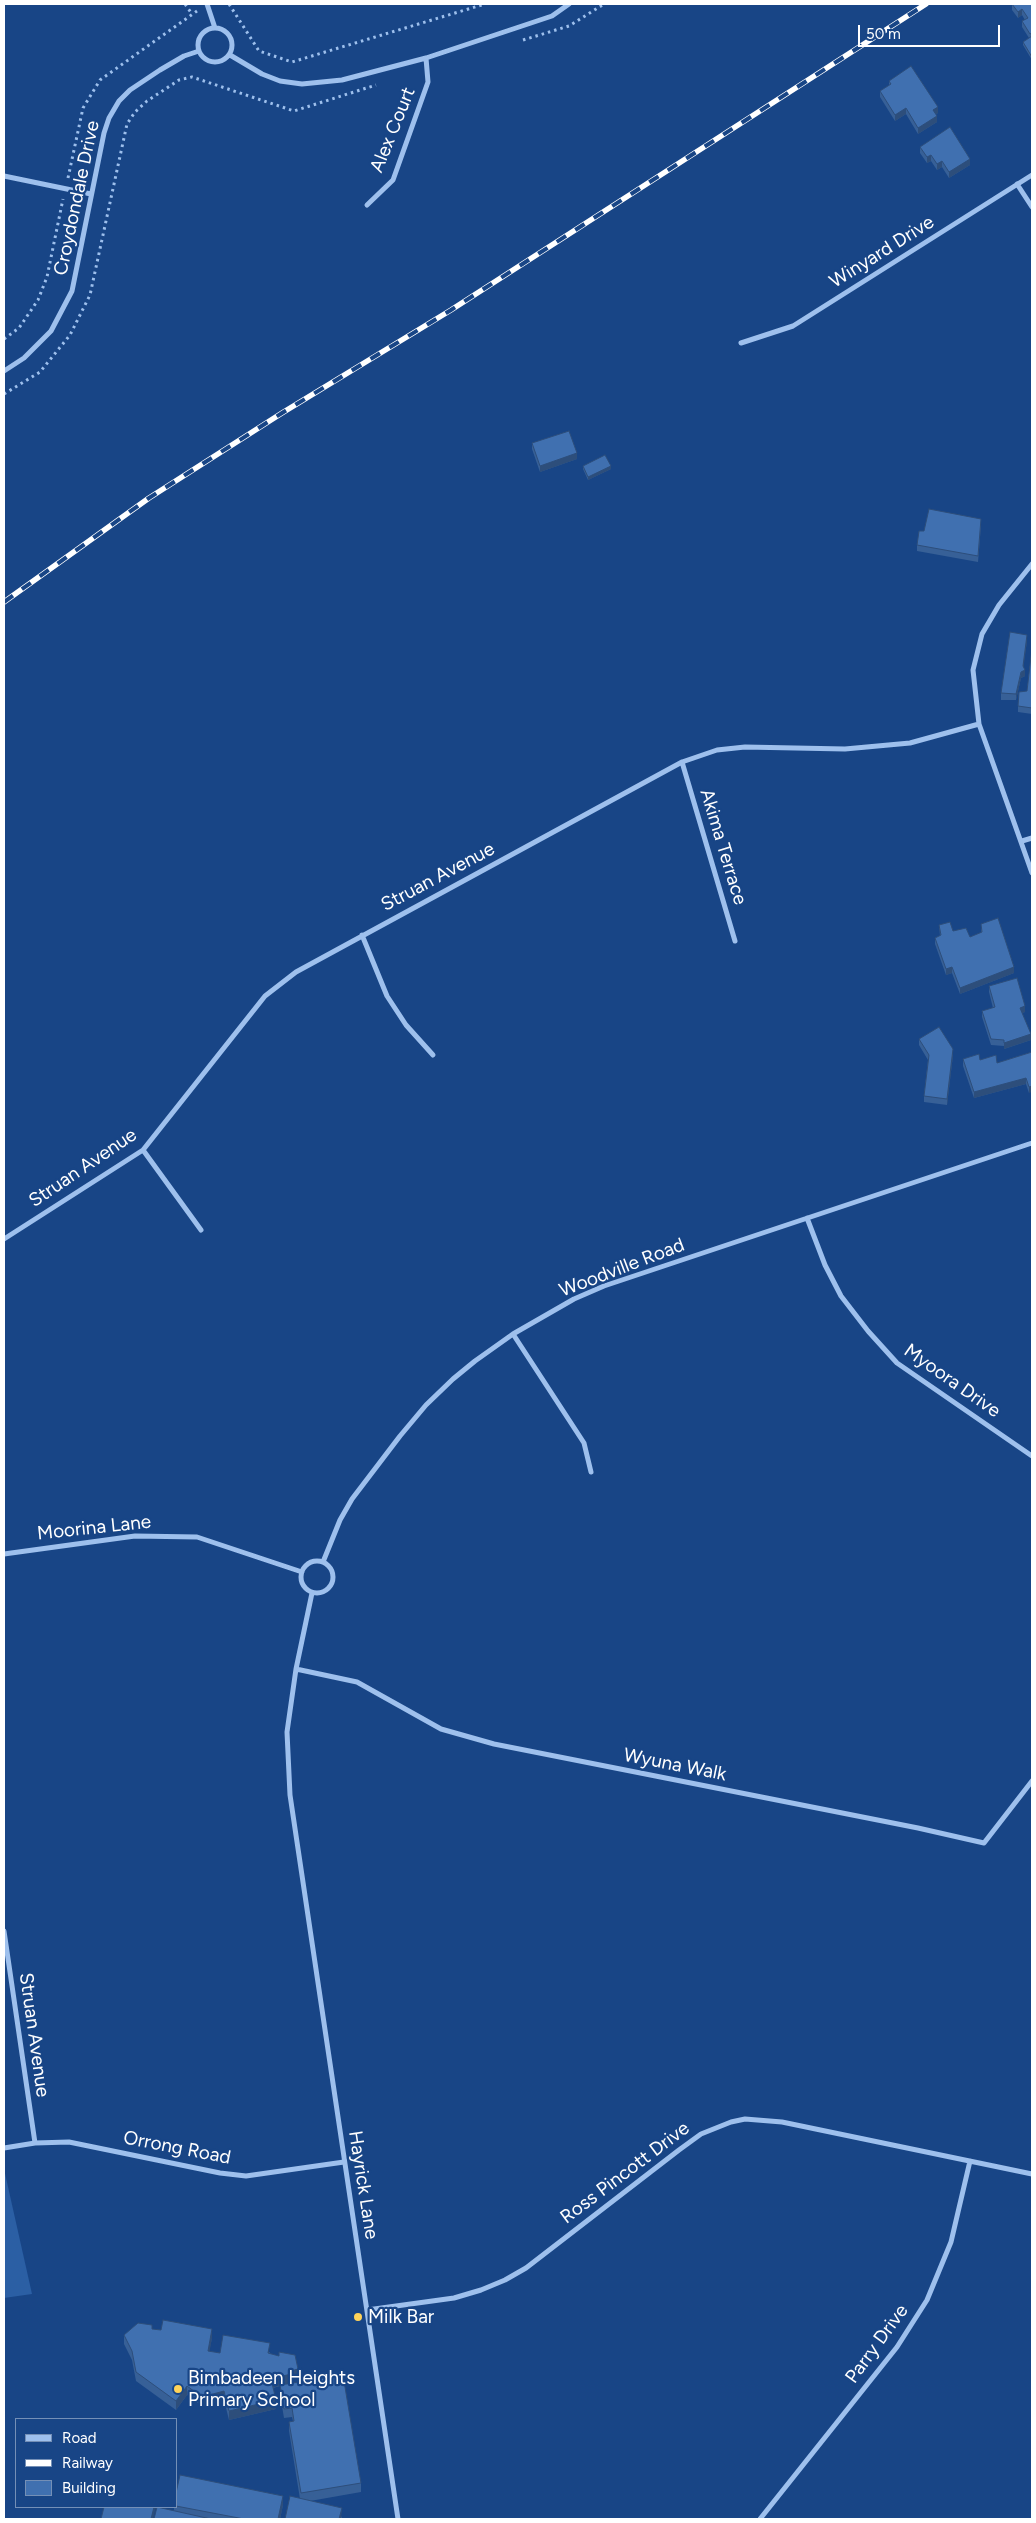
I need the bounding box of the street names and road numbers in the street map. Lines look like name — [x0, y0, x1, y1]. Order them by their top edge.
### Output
street label: Alex Court — [366, 84, 420, 176]
street label: Croydondale Drive — [49, 119, 105, 277]
street label: Winyard Drive — [826, 211, 938, 293]
street label: Akima Terrace — [695, 786, 751, 908]
street label: Struan Avenue — [377, 838, 499, 916]
street label: Struan Avenue — [25, 1124, 141, 1212]
street label: Woodville Road — [556, 1234, 688, 1302]
street label: Myoora Drive — [899, 1339, 1005, 1423]
street label: Moorina Lane — [36, 1511, 152, 1545]
street label: Wyuna Walk — [622, 1744, 728, 1786]
street label: Struan Avenue — [14, 1971, 54, 2099]
street label: Ross Pincott Drive — [556, 2117, 694, 2229]
street label: Orrong Road — [121, 2126, 233, 2170]
street label: Hayrick Lane — [343, 2129, 383, 2241]
street label: Parry Drive — [841, 2300, 913, 2388]

